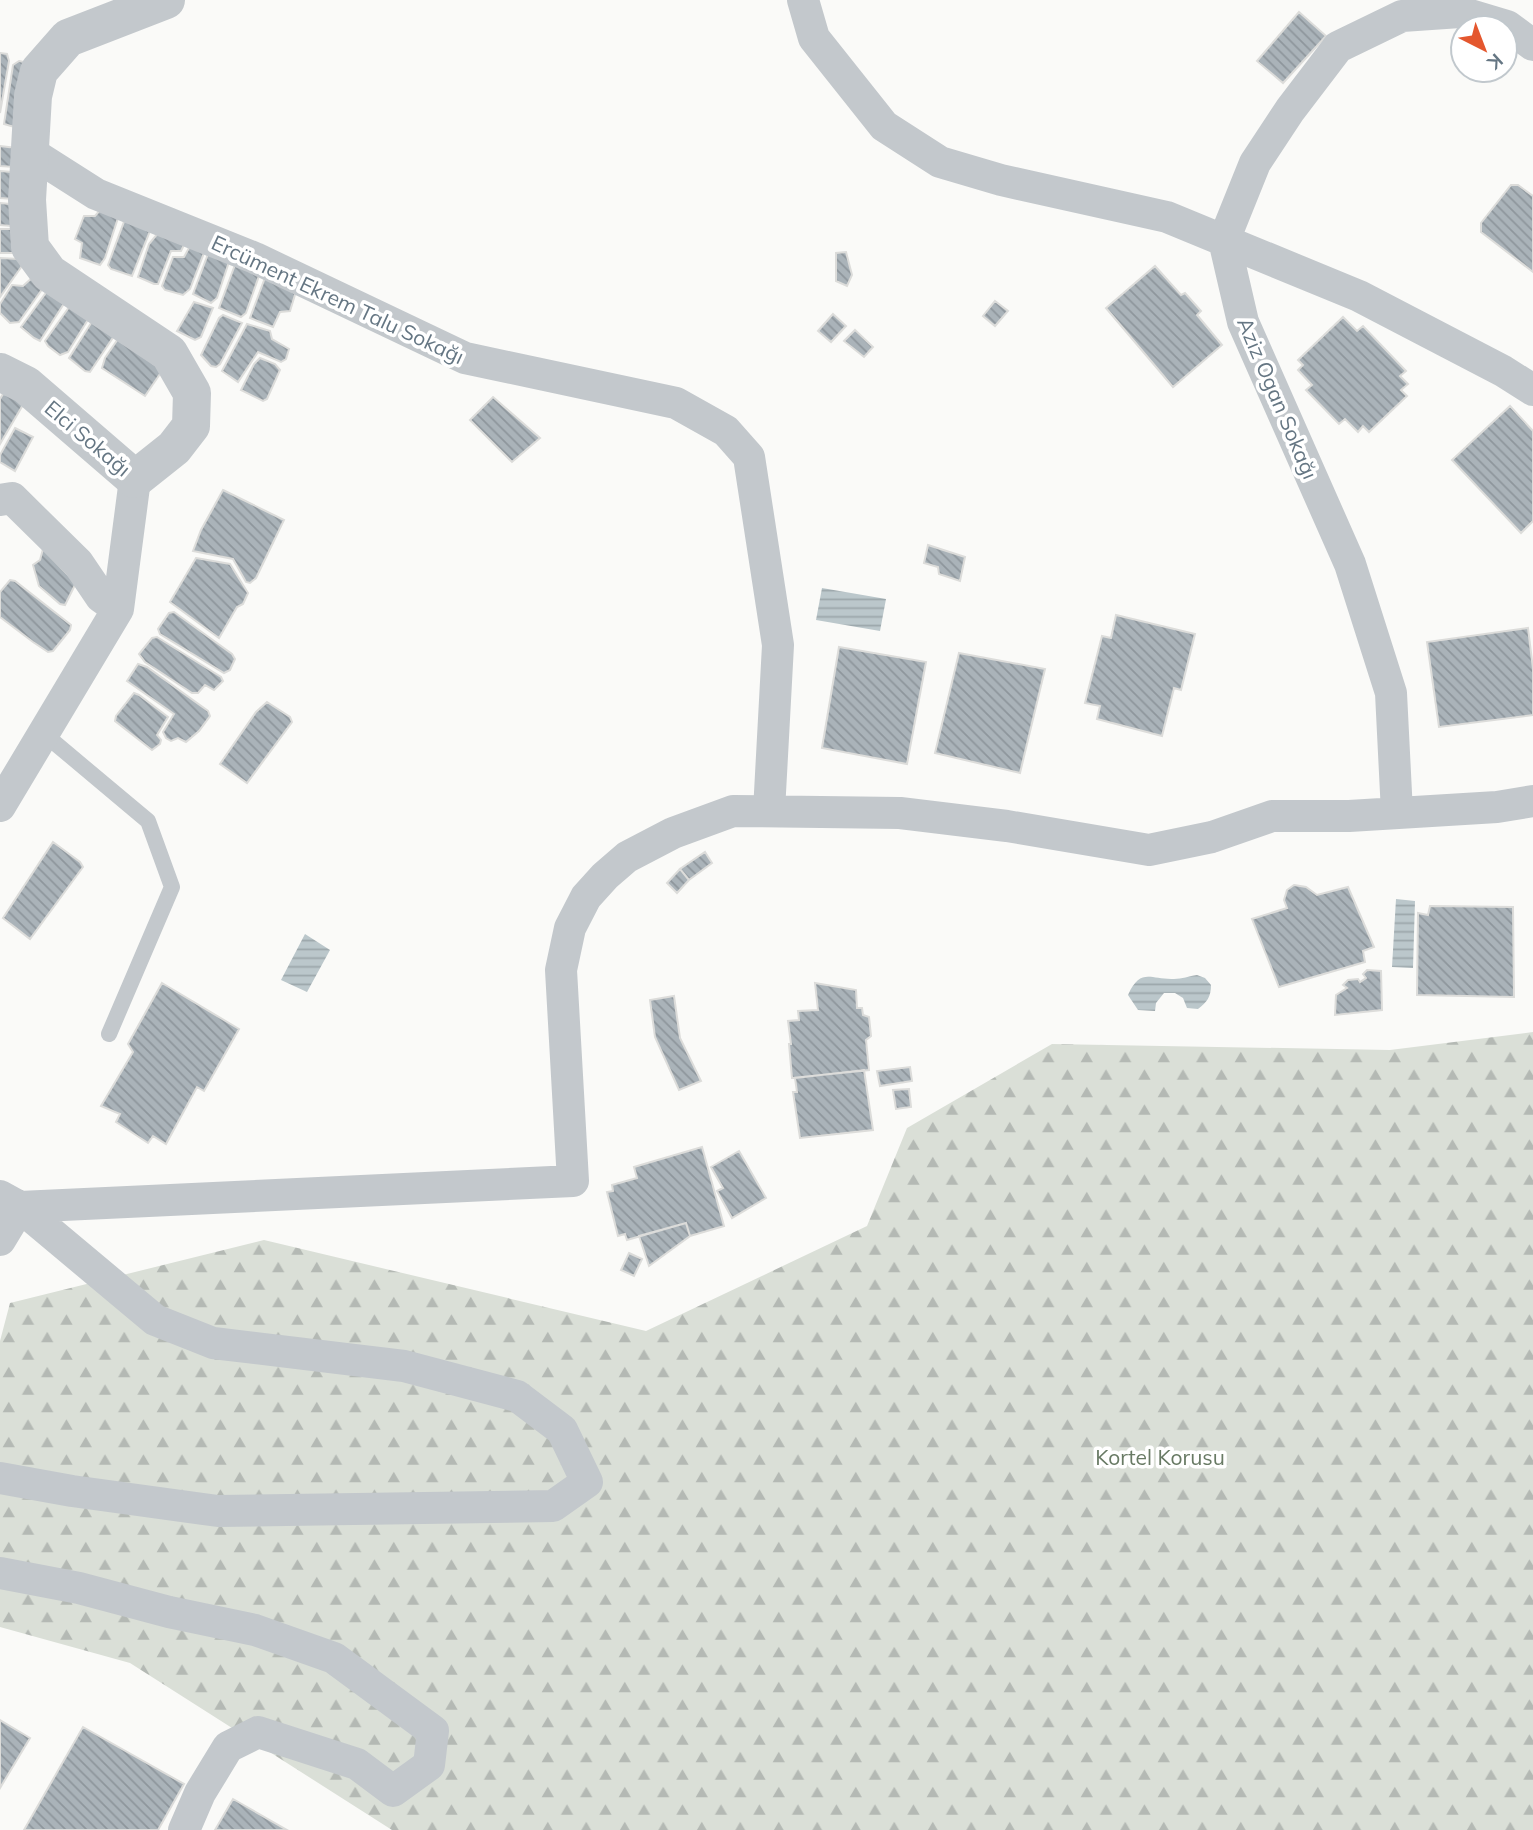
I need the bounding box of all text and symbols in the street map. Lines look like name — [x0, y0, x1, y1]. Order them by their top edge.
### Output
north arrow — [1449, 14, 1519, 84]
text: K — [1482, 48, 1508, 76]
street label: Ercüment Ekrem Talu Sokağı — [208, 229, 468, 369]
street label: Aziz Ogan Sokağı — [1232, 313, 1324, 483]
street label: Elci Sokağı — [40, 395, 136, 481]
park label: Kortel Korusu — [1095, 1444, 1225, 1470]

